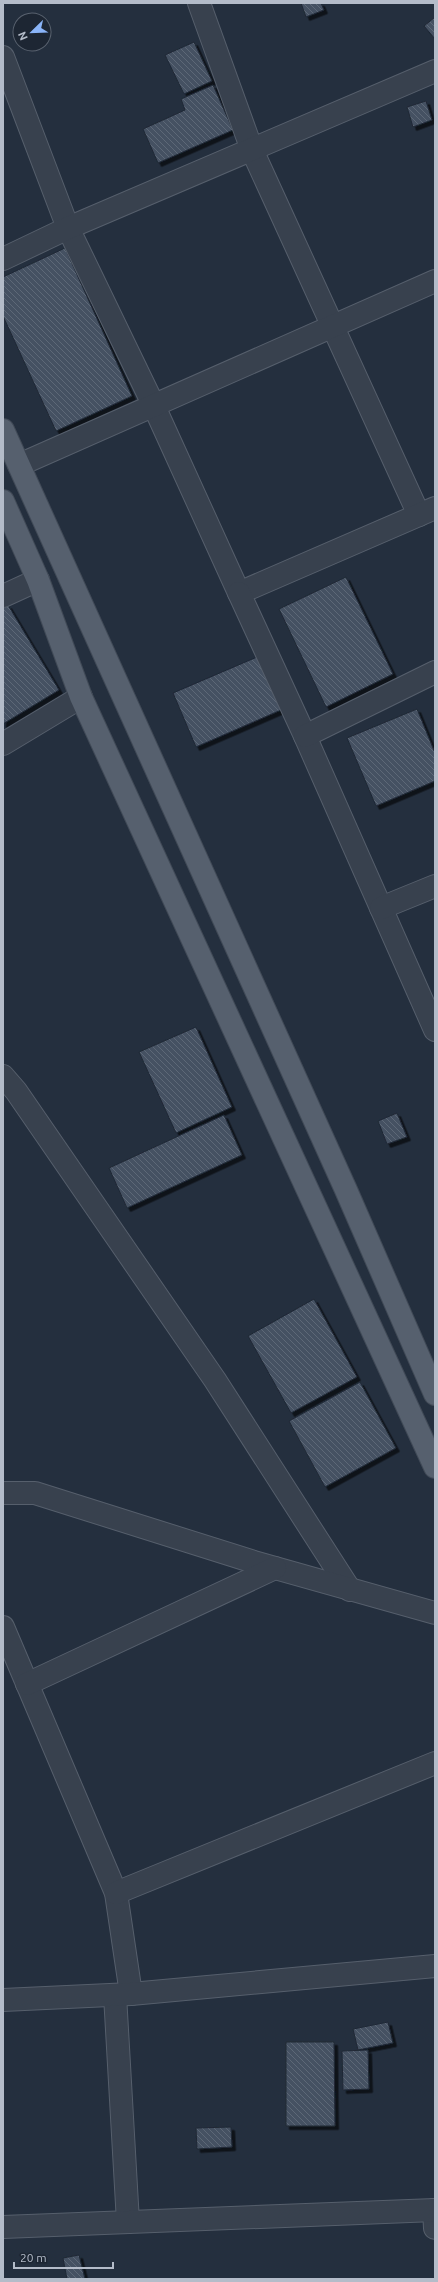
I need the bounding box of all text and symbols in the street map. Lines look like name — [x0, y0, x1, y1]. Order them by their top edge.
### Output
north arrow — [12, 12, 52, 52]
text: N — [16, 30, 30, 42]
scale bar — [14, 2244, 113, 2270]
text: 20 m — [20, 2251, 47, 2264]

